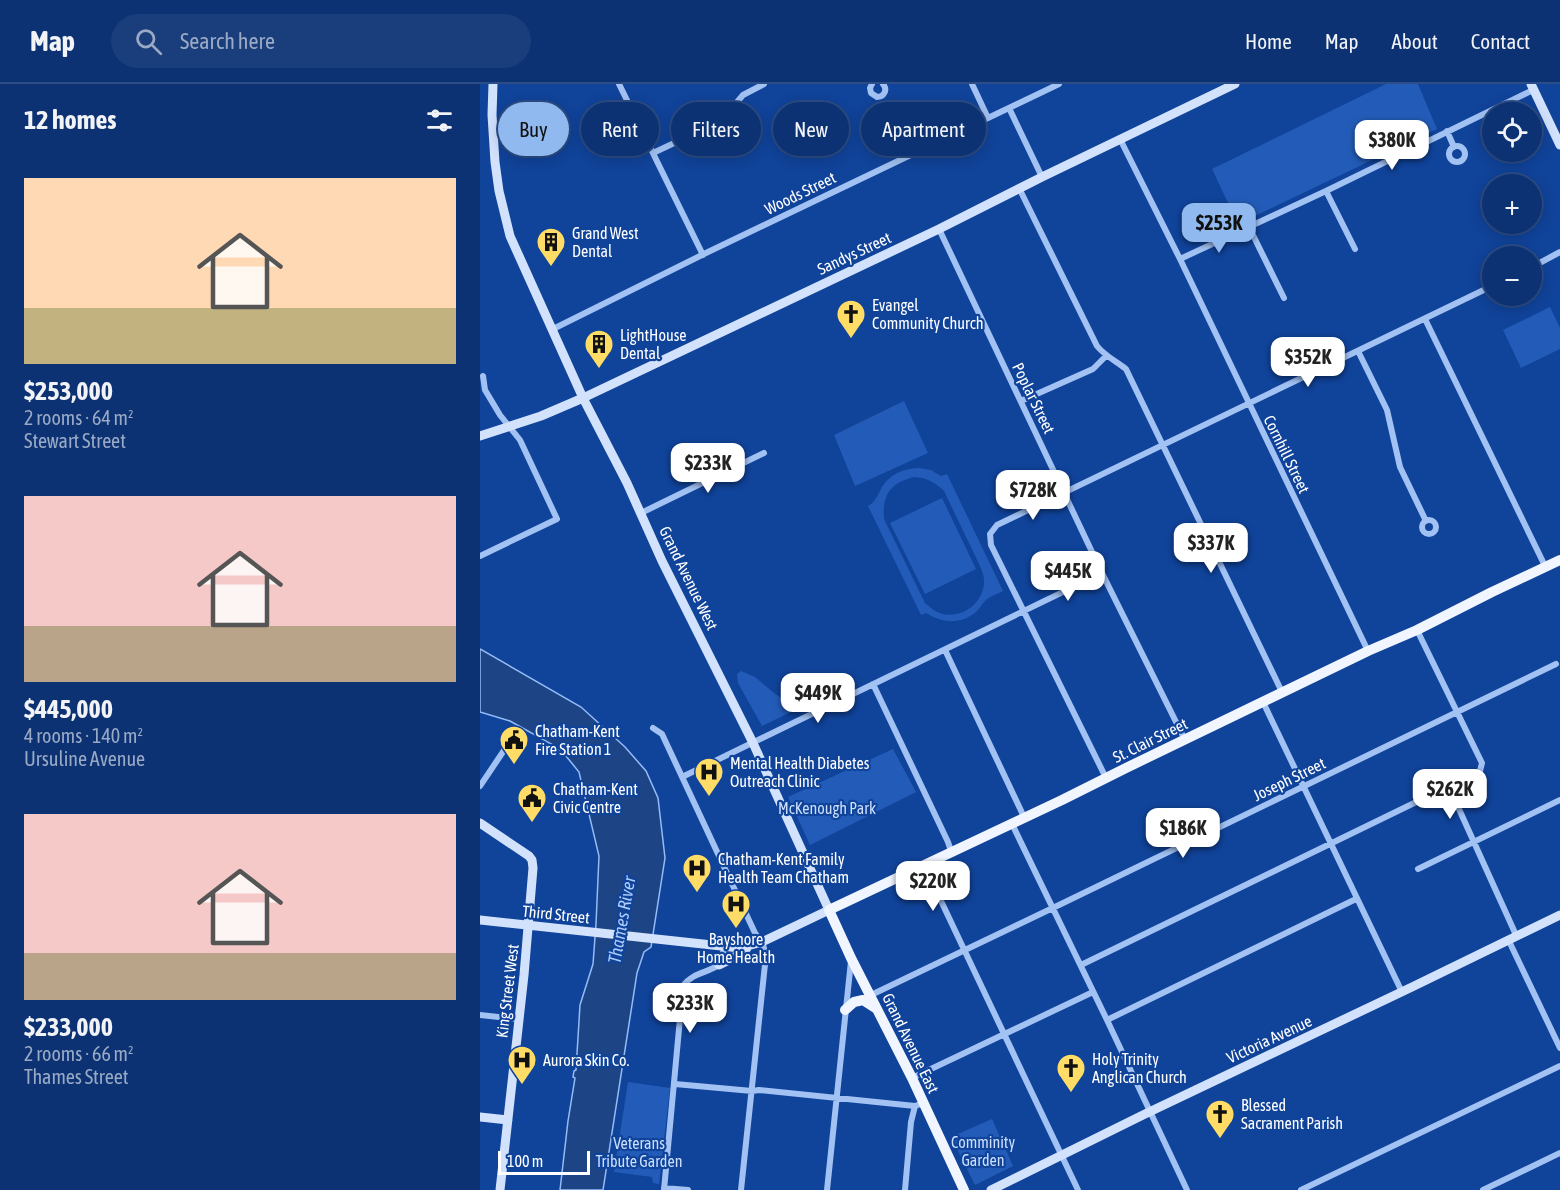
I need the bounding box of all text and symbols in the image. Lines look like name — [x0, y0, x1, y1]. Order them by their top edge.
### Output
search box — [111, 14, 531, 68]
text: Map — [30, 25, 75, 57]
icon: search — [132, 25, 165, 58]
text: Search here — [180, 28, 275, 54]
text: Home — [1245, 29, 1292, 53]
text: Map — [1325, 29, 1359, 53]
text: About — [1392, 29, 1438, 53]
text: Contact — [1471, 29, 1530, 53]
chip: Buy — [498, 102, 569, 156]
chip: Rent — [581, 102, 659, 156]
chip: Filters — [671, 102, 761, 156]
chip: New — [773, 102, 849, 156]
chip: Apartment — [861, 102, 986, 156]
map controls — [1482, 102, 1542, 306]
button: locate — [1482, 102, 1542, 162]
icon: filters — [423, 104, 456, 137]
text: 12 homes — [24, 105, 117, 135]
pin: $380K — [1350, 120, 1434, 171]
text: $380K — [1369, 128, 1415, 151]
street label: Woods Street — [762, 168, 839, 218]
button: + — [1482, 174, 1542, 234]
pin: $253K — [1177, 203, 1261, 254]
text: $253K — [1196, 211, 1242, 234]
icon: home — [186, 217, 294, 325]
place label: Grand West Dental — [572, 224, 639, 260]
building icon: Grand West Dental — [535, 226, 567, 268]
street label: Sandys Street — [814, 228, 894, 279]
button: − — [1482, 246, 1542, 306]
place label: Evangel Community Church — [872, 296, 983, 333]
church icon: Evangel Community Church — [835, 298, 867, 340]
place label: LightHouse Dental — [620, 326, 687, 362]
building icon: LightHouse Dental — [583, 328, 615, 370]
pin: $352K — [1266, 337, 1350, 388]
text: $352K — [1285, 345, 1331, 368]
street label: Poplar Street — [1008, 360, 1059, 437]
text: $253,000 — [24, 376, 113, 406]
text: 2 rooms · 64 m² — [24, 406, 134, 429]
street label: Cornhill Street — [1260, 412, 1314, 496]
text: Stewart Street — [24, 429, 126, 452]
pin: $233K — [666, 443, 750, 494]
text: $233K — [685, 451, 731, 474]
pin: $728K — [991, 470, 1075, 521]
text: $728K — [1010, 478, 1056, 501]
street label: Grand Avenue West — [656, 523, 722, 633]
pin: $337K — [1169, 523, 1253, 574]
text: $337K — [1188, 531, 1234, 554]
icon: home — [186, 535, 294, 643]
pin: $445K — [1026, 551, 1110, 602]
text: $445K — [1045, 559, 1091, 582]
pin: $449K — [776, 673, 860, 724]
text: $449K — [795, 681, 841, 704]
text: $445,000 — [24, 694, 113, 724]
street label: St. Clair Street — [1110, 714, 1191, 766]
place label: Chatham-Kent Fire Station 1 — [535, 722, 620, 758]
text: 4 rooms · 140 m² — [24, 724, 143, 747]
public building icon: Chatham-Kent Fire Station 1 — [498, 724, 530, 766]
text: Ursuline Avenue — [24, 747, 145, 770]
place label: Mental Health Diabetes Outreach Clinic — [730, 754, 870, 790]
street label: Joseph Street — [1250, 754, 1329, 805]
hospital icon: Mental Health Diabetes Outreach Clinic — [693, 756, 725, 798]
pin: $262K — [1408, 769, 1492, 820]
text: $262K — [1427, 777, 1473, 800]
place label: Chatham-Kent Civic Centre — [553, 780, 638, 816]
public building icon: Chatham-Kent Civic Centre — [516, 782, 548, 824]
park label: McKenough Park — [778, 799, 876, 818]
pin: $186K — [1141, 808, 1225, 859]
text: $186K — [1160, 816, 1206, 839]
place label: Chatham-Kent Family Health Team Chatham — [718, 850, 849, 886]
hospital icon: Chatham-Kent Family Health Team Chatham — [681, 852, 713, 894]
icon: home — [186, 853, 294, 961]
pin: $220K — [891, 861, 975, 912]
text: $220K — [910, 869, 956, 892]
water label: Thames River — [603, 874, 640, 965]
hospital icon: Bayshore Home Health — [720, 888, 752, 930]
street label: Third Street — [521, 902, 591, 927]
place label: Bayshore Home Health — [697, 930, 775, 966]
street label: King Street West — [492, 943, 523, 1039]
pin: $233K — [648, 983, 732, 1034]
street label: Grand Avenue East — [879, 990, 943, 1096]
text: $233K — [667, 991, 713, 1014]
street label: Victoria Avenue — [1224, 1011, 1314, 1067]
text: $233,000 — [24, 1012, 113, 1042]
text: 2 rooms · 66 m² — [24, 1042, 134, 1065]
hospital icon: Aurora Skin Co. — [506, 1044, 538, 1086]
place label: Holy Trinity Anglican Church — [1092, 1050, 1187, 1087]
place label: Aurora Skin Co. — [543, 1051, 629, 1069]
church icon: Holy Trinity Anglican Church — [1055, 1052, 1087, 1094]
text: Thames Street — [24, 1065, 129, 1088]
place label: Blessed Sacrament Parish — [1241, 1096, 1343, 1132]
church icon: Blessed Sacrament Parish — [1204, 1098, 1236, 1140]
park label: Comminity Garden — [951, 1133, 1015, 1169]
park label: Veterans Tribute Garden — [596, 1134, 682, 1170]
scale bar — [498, 1148, 590, 1176]
text: 100 m — [507, 1152, 543, 1170]

